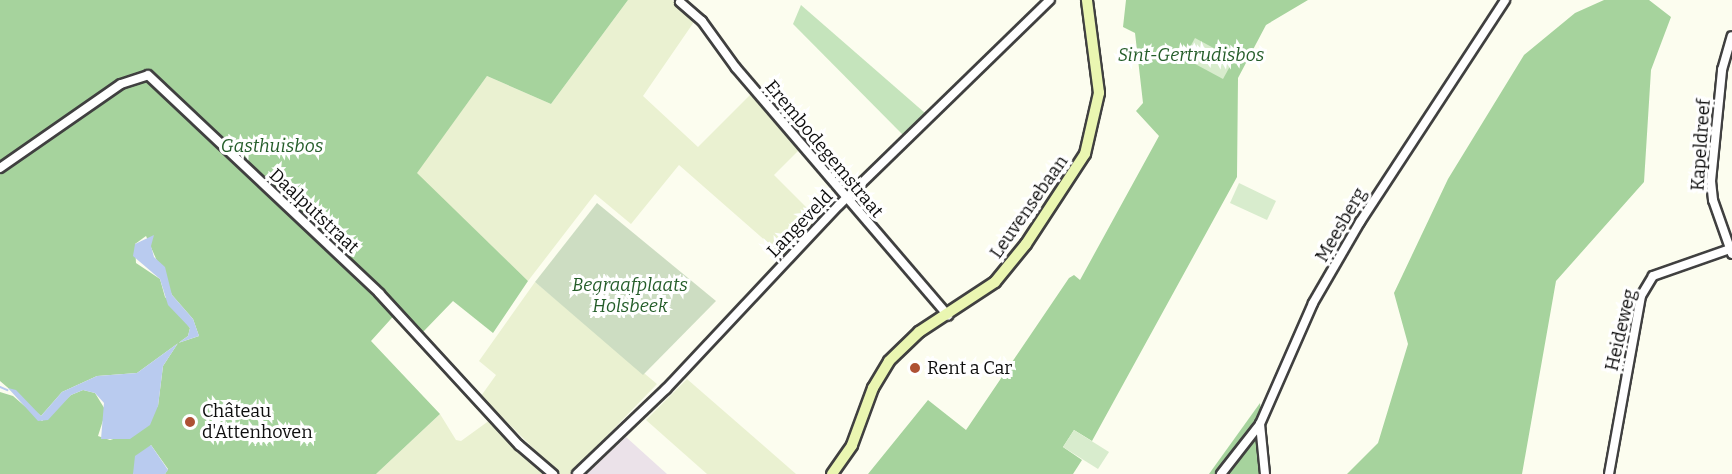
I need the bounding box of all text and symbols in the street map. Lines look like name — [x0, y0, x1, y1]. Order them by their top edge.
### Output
park label: Sint-Gertrudisbos — [1118, 44, 1264, 66]
street label: Erembodegemstraat — [760, 76, 888, 222]
street label: Kapeldreef — [1687, 98, 1715, 192]
park label: Gasthuisbos — [221, 135, 323, 157]
street label: Leuvensebaan — [986, 151, 1072, 263]
street label: Daalputstraat — [265, 164, 363, 258]
street label: Meesberg — [1311, 184, 1371, 266]
street label: Langeveld — [763, 186, 837, 262]
park label: Begraafplaats Holsbeek — [572, 275, 688, 318]
street label: Heideweg — [1601, 287, 1641, 373]
place label: Rent a Car — [927, 357, 1012, 379]
marker: Rent a Car — [908, 361, 922, 375]
place label: Château d'Attenhoven — [202, 401, 313, 444]
marker: Château d'Attenhoven — [183, 415, 197, 429]

